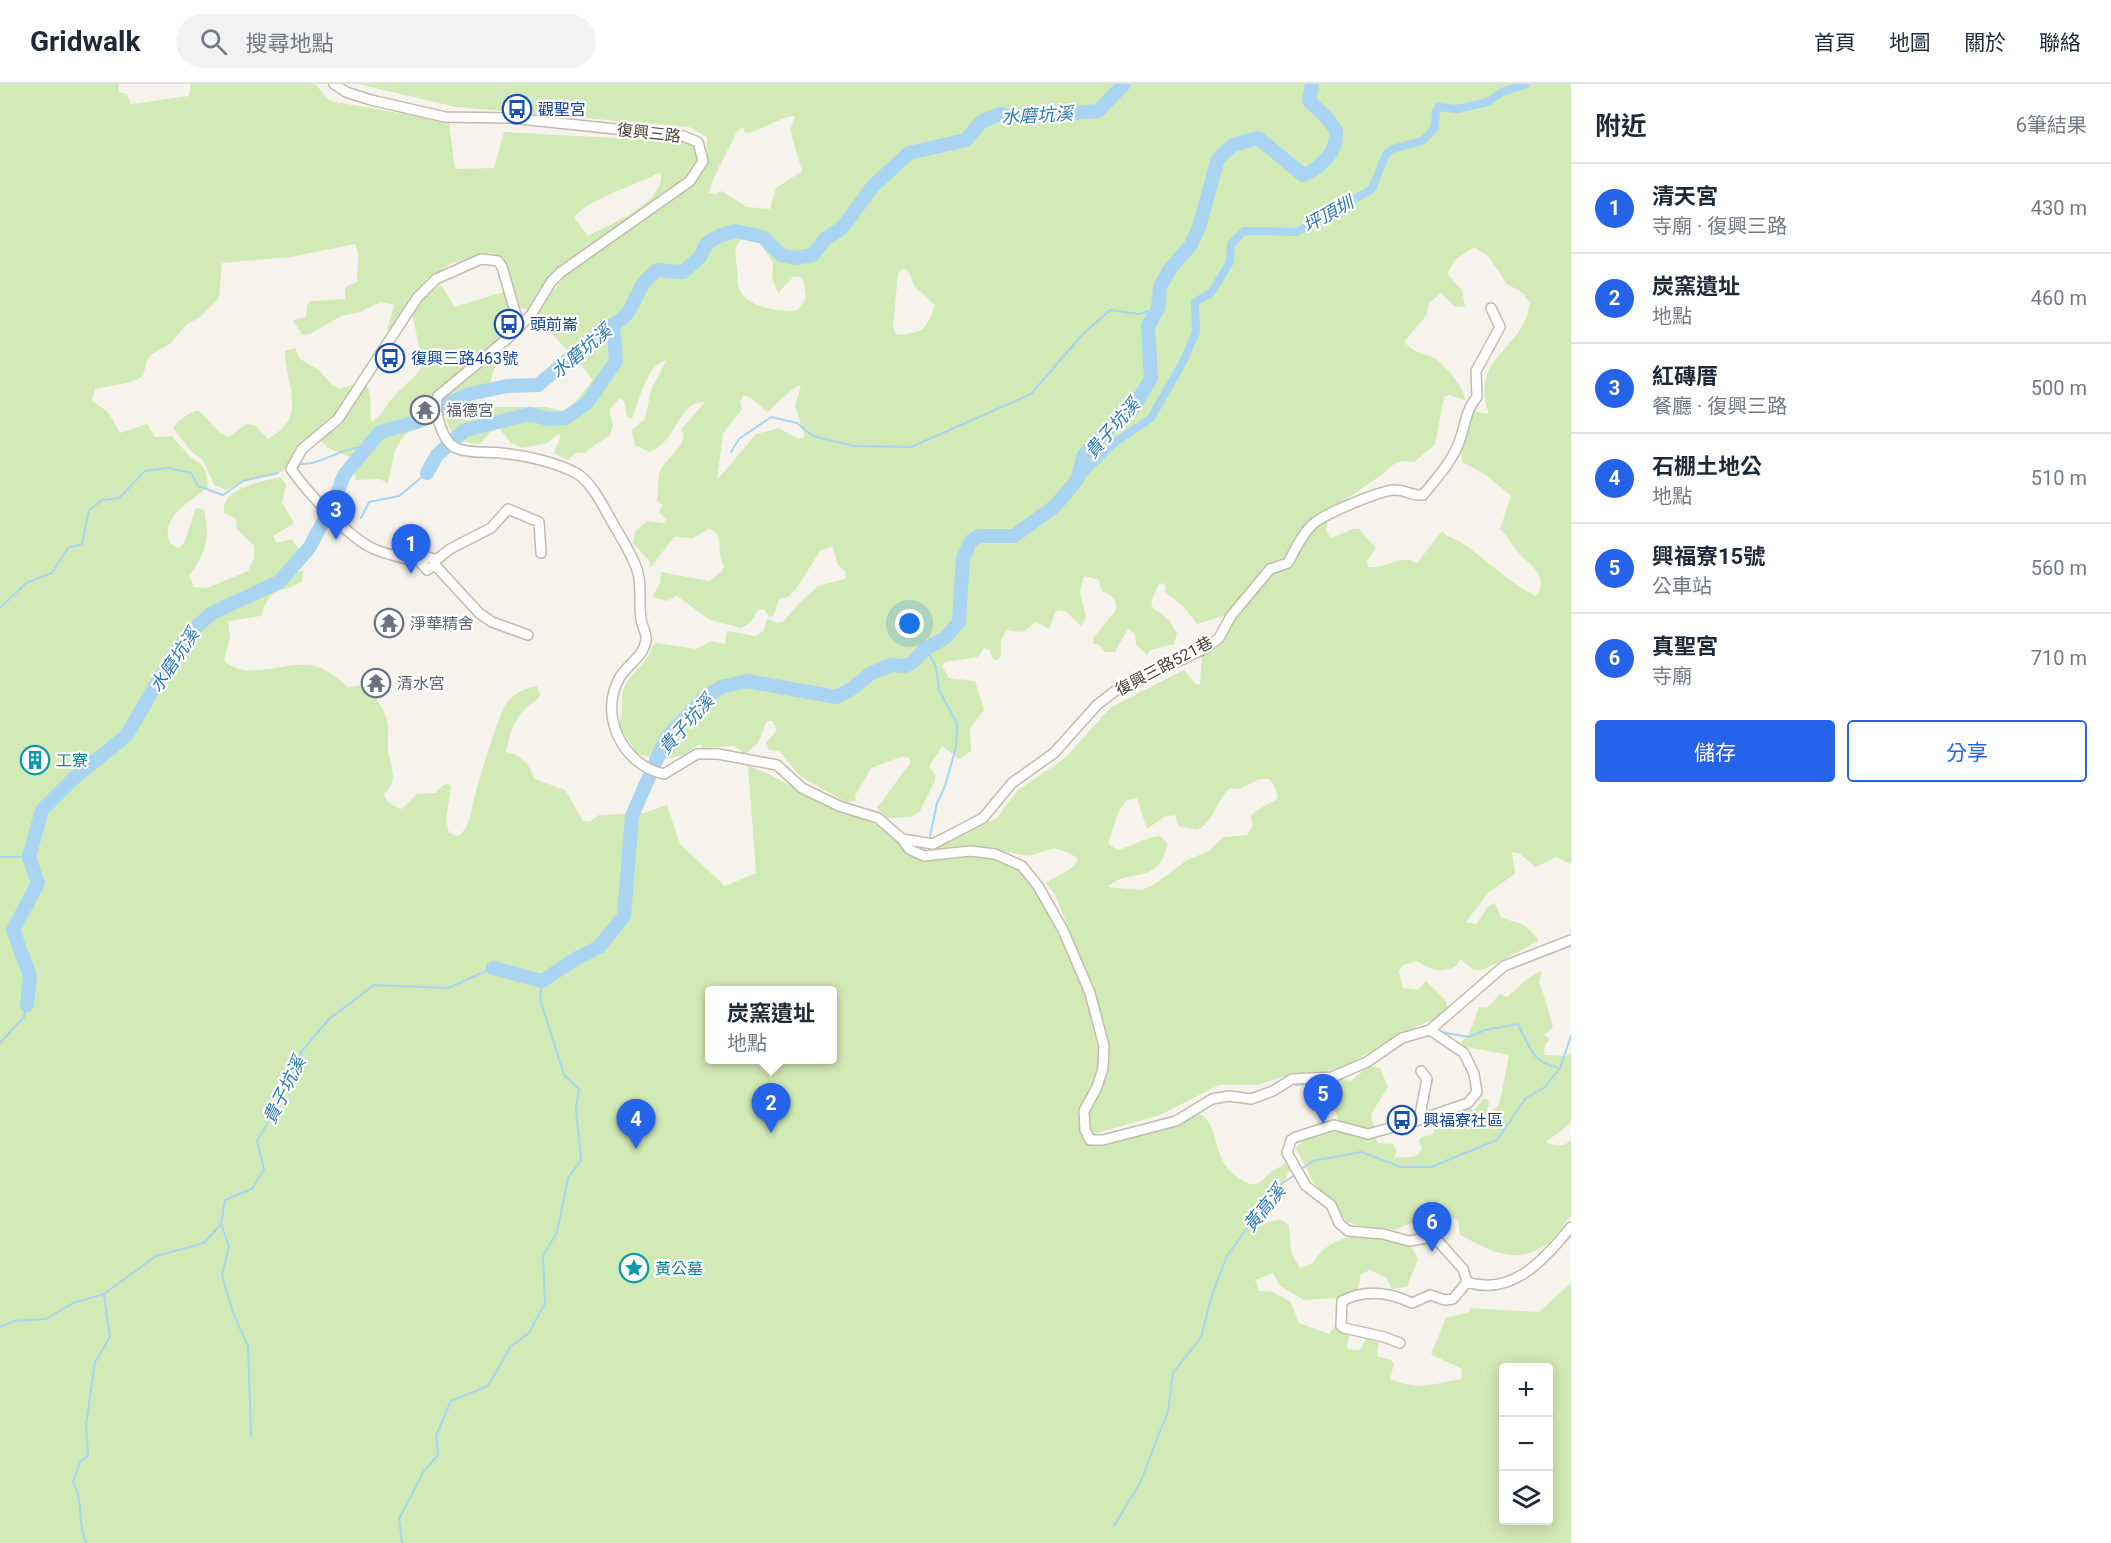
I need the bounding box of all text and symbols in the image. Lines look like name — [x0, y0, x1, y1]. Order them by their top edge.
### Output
search box — [176, 14, 596, 68]
text: Gridwalk — [30, 25, 140, 58]
icon: search — [197, 25, 230, 58]
text: 搜尋地點 — [245, 31, 333, 56]
text: 首頁 — [1814, 31, 1856, 55]
text: 地圖 — [1889, 31, 1931, 55]
text: 關於 — [1964, 31, 2006, 55]
text: 聯絡 — [2039, 31, 2081, 55]
bus stop icon: 觀聖宮 — [501, 93, 533, 125]
place label: 觀聖宮 — [538, 100, 586, 119]
water label: 水磨坑溪 — [1000, 102, 1076, 127]
text: 附近 — [1595, 111, 1647, 141]
text: 6筆結果 — [2016, 113, 2087, 137]
street label: 復興三路 — [616, 120, 682, 146]
text: 清天宮 — [1652, 184, 1718, 209]
water label: 坪頂圳 — [1299, 190, 1359, 236]
text: 1 — [1609, 196, 1620, 220]
text: 430 m — [2031, 196, 2087, 220]
text: 寺廟 · 復興三路 — [1652, 214, 1787, 238]
text: 炭窯遺址 — [1652, 274, 1740, 299]
text: 2 — [1609, 286, 1620, 310]
text: 460 m — [2031, 286, 2087, 310]
text: 地點 — [1652, 304, 1692, 328]
bus stop icon: 頭前崙 — [493, 308, 525, 340]
place label: 頭前崙 — [530, 315, 578, 334]
water label: 水磨坑溪 — [547, 318, 618, 382]
bus stop icon: 復興三路463號 — [374, 342, 406, 374]
place label: 復興三路463號 — [411, 349, 518, 368]
text: 紅磚厝 — [1652, 364, 1718, 389]
text: 3 — [1609, 376, 1620, 400]
text: 500 m — [2031, 376, 2087, 400]
water label: 貴子坑溪 — [1080, 392, 1146, 462]
temple icon: 福德宮 — [409, 394, 441, 426]
text: 餐廳 · 復興三路 — [1652, 394, 1787, 418]
place label: 福德宮 — [446, 401, 494, 420]
text: 石棚土地公 — [1652, 454, 1762, 479]
text: 4 — [1609, 466, 1620, 490]
text: 510 m — [2031, 466, 2087, 490]
text: 地點 — [1652, 484, 1692, 508]
pin: 3 — [316, 490, 356, 540]
pin: 1 — [392, 524, 430, 574]
text: 興福寮15號 — [1652, 544, 1765, 569]
text: 5 — [1609, 556, 1620, 580]
text: 560 m — [2031, 556, 2087, 580]
text: 公車站 — [1652, 574, 1712, 598]
temple icon: 淨華精舍 — [373, 607, 405, 639]
your location — [895, 609, 924, 638]
place label: 淨華精舍 — [410, 614, 474, 633]
water label: 水磨坑溪 — [145, 622, 205, 696]
street label: 復興三路521巷 — [1112, 632, 1216, 700]
text: 真聖宮 — [1652, 634, 1718, 659]
text: 6 — [1609, 646, 1620, 670]
text: 710 m — [2031, 646, 2087, 670]
text: 寺廟 — [1652, 664, 1692, 688]
temple icon: 清水宮 — [360, 667, 392, 699]
place label: 清水宮 — [397, 674, 445, 693]
water label: 貴子坑溪 — [654, 688, 720, 758]
button: 儲存 — [1595, 720, 1835, 782]
button: 分享 — [1847, 720, 2087, 782]
building icon: 工寮 — [19, 744, 51, 776]
place label: 工寮 — [56, 751, 88, 770]
popup — [705, 986, 837, 1064]
text: 炭窯遺址 — [727, 1001, 815, 1026]
text: 地點 — [727, 1031, 767, 1055]
water label: 貴子坑溪 — [259, 1050, 311, 1127]
pin: 5 — [1304, 1074, 1342, 1124]
pin: 2 — [752, 1084, 790, 1133]
pin: 4 — [616, 1100, 656, 1149]
bus stop icon: 興福寮社區 — [1386, 1104, 1418, 1136]
place label: 興福寮社區 — [1423, 1111, 1503, 1130]
water label: 黃高溪 — [1239, 1178, 1291, 1236]
pin: 6 — [1412, 1202, 1452, 1252]
place icon: 黃公墓 — [618, 1252, 650, 1284]
place label: 黃公墓 — [655, 1259, 703, 1278]
map controls — [1499, 1363, 1553, 1525]
button: + — [1499, 1363, 1553, 1417]
button: − — [1499, 1417, 1553, 1471]
button: layers — [1499, 1471, 1553, 1525]

